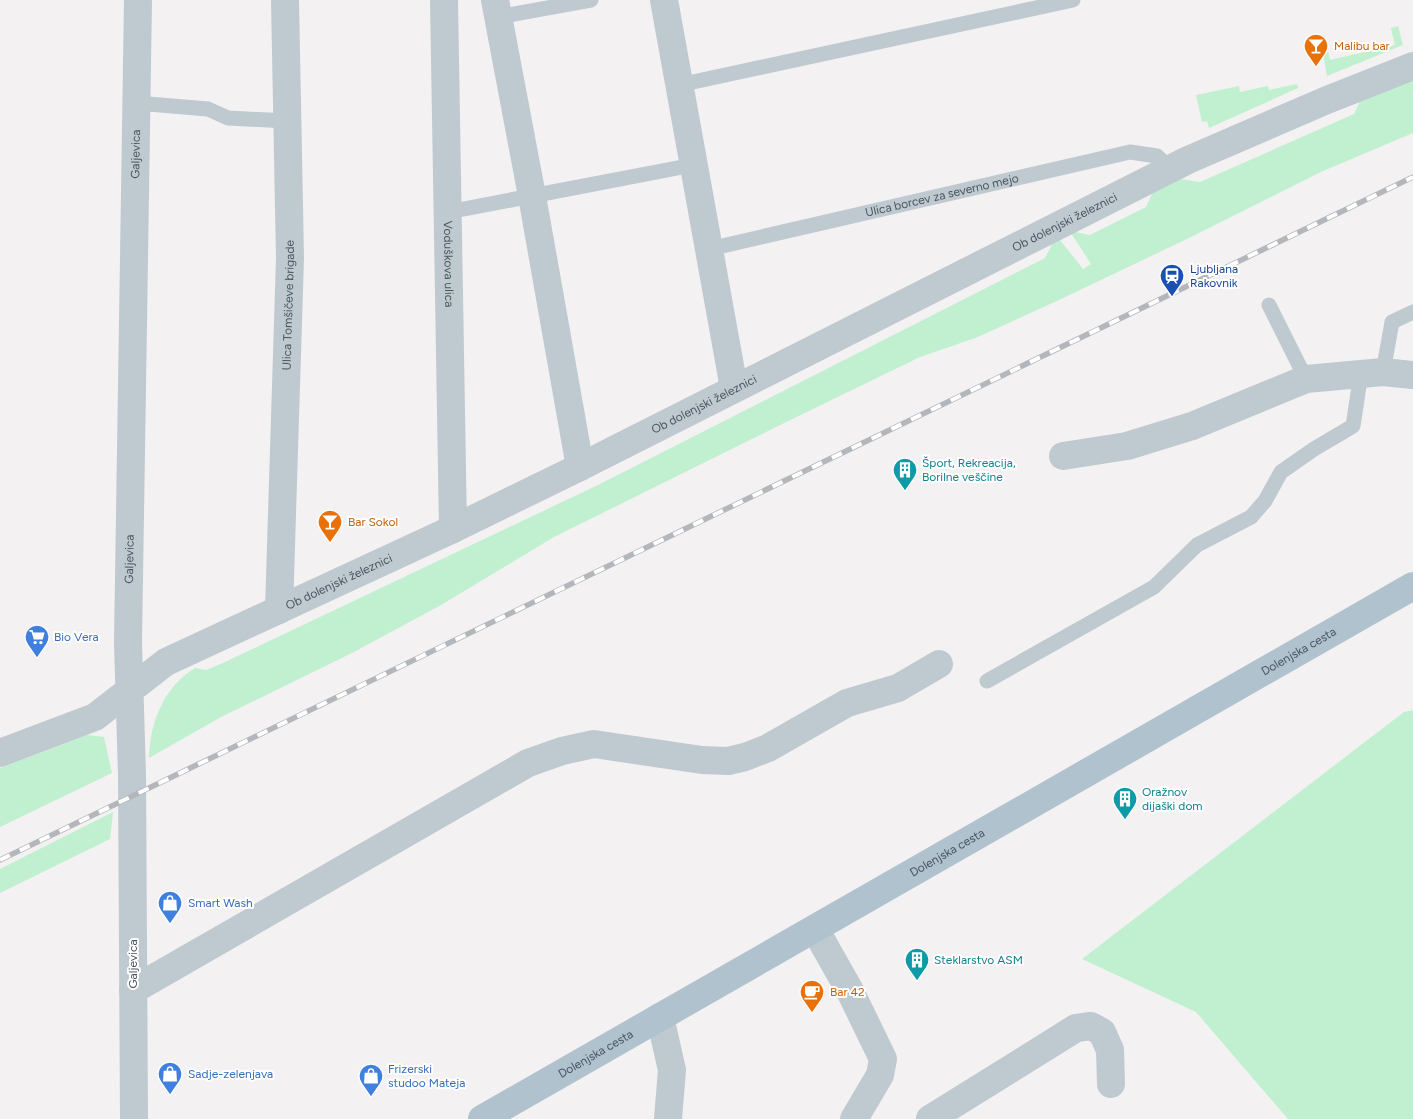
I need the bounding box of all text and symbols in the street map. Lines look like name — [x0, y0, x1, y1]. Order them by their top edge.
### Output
bar icon: Malibu bar — [1303, 33, 1329, 67]
place label: Malibu bar — [1334, 39, 1390, 53]
street label: Galjevica — [128, 129, 143, 179]
street label: Ulica borcev za severno mejo — [864, 171, 1020, 220]
street label: Ob dolenjski železnici — [1010, 190, 1120, 255]
street label: Voduškova ulica — [441, 221, 456, 307]
street label: Ulica Tomšičeve brigade — [279, 239, 297, 370]
place label: Ljubljana Rakovnik — [1190, 262, 1238, 290]
station icon: Ljubljana Rakovnik — [1159, 263, 1185, 297]
street label: Ob dolenjski železnici — [649, 372, 759, 437]
place label: Šport, Rekreacija, Borilne veščine — [922, 456, 1016, 484]
building icon: Šport, Rekreacija, Borilne veščine — [892, 457, 918, 491]
bar icon: Bar Sokol — [317, 509, 343, 543]
place label: Bar Sokol — [348, 515, 398, 529]
street label: Galjevica — [122, 534, 137, 584]
street label: Ob dolenjski železnici — [283, 551, 395, 613]
supermarket icon: Bio Vera — [24, 624, 50, 658]
street label: Dolenjska cesta — [1259, 625, 1339, 678]
place label: Bio Vera — [54, 630, 99, 644]
place label: Oražnov dijaški dom — [1142, 785, 1203, 813]
building icon: Oražnov dijaški dom — [1112, 786, 1138, 820]
street label: Dolenjska cesta — [907, 826, 987, 880]
shop icon: Smart Wash — [157, 890, 183, 924]
place label: Smart Wash — [188, 896, 253, 910]
street label: Galjevica — [126, 939, 140, 989]
building icon: Steklarstvo ASM — [904, 947, 930, 981]
place label: Steklarstvo ASM — [934, 953, 1023, 967]
cafe icon: Bar 42 — [799, 979, 825, 1013]
place label: Bar 42 — [830, 985, 865, 999]
street label: Dolenjska cesta — [556, 1027, 636, 1081]
shop icon: Sadje-zelenjava — [157, 1061, 183, 1095]
place label: Frizerski studoo Mateja — [388, 1062, 465, 1090]
shop icon: Frizerski studoo Mateja — [358, 1063, 384, 1097]
place label: Sadje-zelenjava — [188, 1067, 273, 1081]

